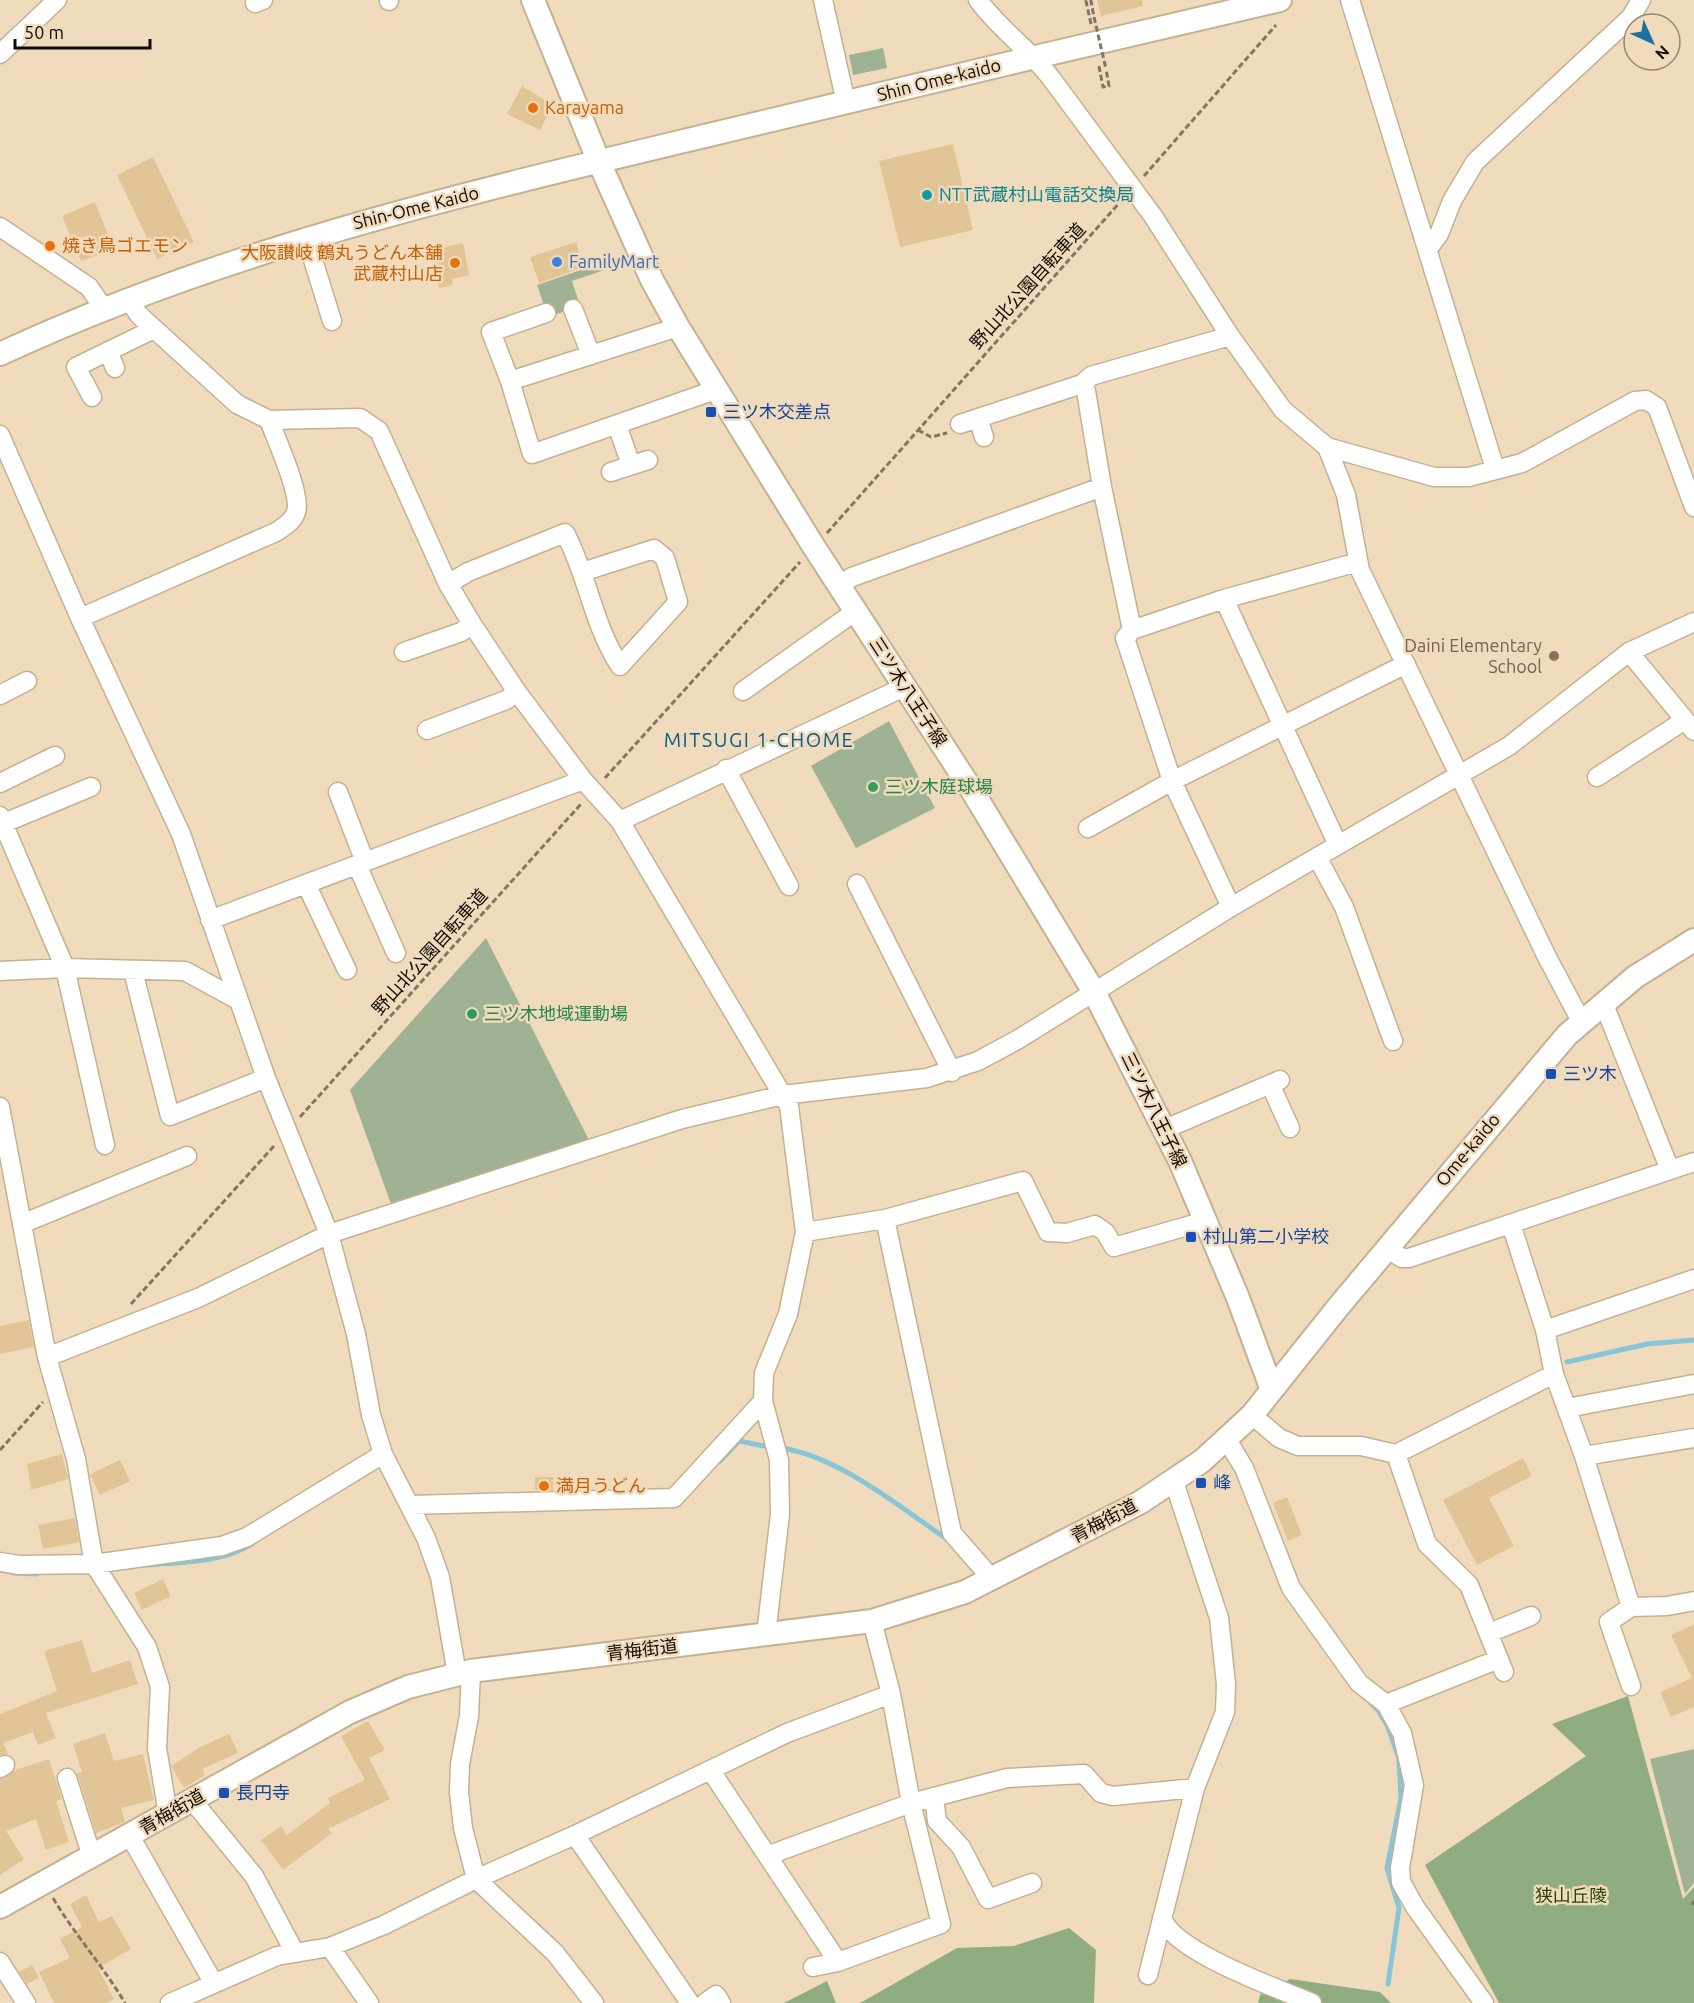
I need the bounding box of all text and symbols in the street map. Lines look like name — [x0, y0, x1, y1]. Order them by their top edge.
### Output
scale bar — [15, 12, 150, 50]
north arrow — [1622, 12, 1682, 72]
text: 50 m — [24, 22, 64, 42]
text: N — [1652, 42, 1673, 63]
street label: Shin Ome-kaido — [875, 54, 1003, 104]
place label: Karayama — [545, 97, 624, 117]
marker: Karayama — [526, 101, 540, 115]
street label: Shin-Ome Kaido — [351, 182, 481, 232]
place label: NTT武蔵村山電話交換局 — [939, 184, 1134, 204]
marker: NTT武蔵村山電話交換局 — [920, 188, 934, 202]
street label: 野山北公園自転車道 — [966, 218, 1089, 352]
place label: 焼き鳥ゴエモン — [62, 235, 188, 255]
marker: 焼き鳥ゴエモン — [43, 239, 57, 253]
place label: 大阪讃岐 鶴丸うどん本舗 武蔵村山店 — [241, 242, 443, 283]
place label: FamilyMart — [569, 251, 659, 271]
marker: FamilyMart — [550, 255, 564, 269]
marker: 大阪讃岐 鶴丸うどん本舗 武蔵村山店 — [448, 256, 462, 270]
place label: 三ツ木交差点 — [723, 401, 831, 421]
marker: 三ツ木交差点 — [704, 405, 718, 419]
street label: 三ツ木八王子線 — [866, 633, 952, 750]
place label: Daini Elementary School — [1404, 635, 1542, 676]
marker: Daini Elementary School — [1547, 649, 1561, 663]
district label: MITSUGI 1-CHOME — [664, 728, 854, 751]
place label: 三ツ木庭球場 — [885, 776, 993, 796]
marker: 三ツ木庭球場 — [866, 780, 880, 794]
street label: 野山北公園自転車道 — [368, 884, 491, 1018]
place label: 三ツ木地域運動場 — [484, 1003, 628, 1023]
marker: 三ツ木地域運動場 — [465, 1007, 479, 1021]
street label: 三ツ木八王子線 — [1118, 1049, 1192, 1171]
place label: 三ツ木 — [1563, 1063, 1617, 1083]
marker: 三ツ木 — [1544, 1067, 1558, 1081]
street label: Ome-kaido — [1431, 1109, 1503, 1190]
place label: 村山第二小学校 — [1203, 1226, 1329, 1246]
marker: 村山第二小学校 — [1184, 1230, 1198, 1244]
place label: 峰 — [1213, 1472, 1231, 1492]
place label: 満月うどん — [556, 1475, 646, 1495]
marker: 峰 — [1194, 1476, 1208, 1490]
marker: 満月うどん — [537, 1479, 551, 1493]
street label: 青梅街道 — [1067, 1494, 1140, 1546]
street label: 青梅街道 — [605, 1635, 679, 1663]
place label: 長円寺 — [236, 1782, 290, 1802]
street label: 青梅街道 — [135, 1784, 208, 1838]
marker: 長円寺 — [217, 1786, 231, 1800]
park label: 狭山丘陵 — [1535, 1885, 1607, 1905]

